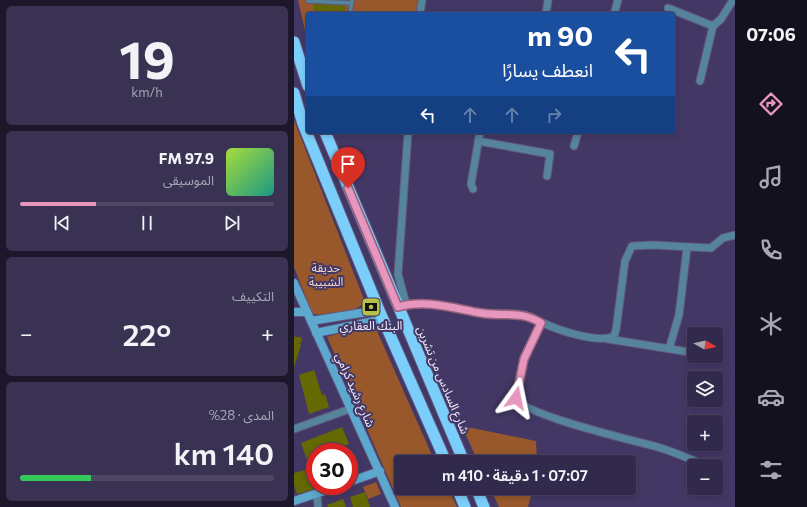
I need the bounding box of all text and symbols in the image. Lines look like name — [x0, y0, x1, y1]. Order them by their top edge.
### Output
text: 90 m — [527, 18, 593, 52]
text: 07:06 — [746, 23, 796, 45]
text: 19 — [119, 26, 175, 90]
icon: left — [607, 28, 659, 80]
text: انعطف يسارًا — [502, 59, 593, 81]
text: km/h — [131, 84, 163, 100]
icon: directions — [757, 90, 785, 118]
icon: left — [417, 104, 439, 126]
icon: ahead — [459, 104, 481, 126]
icon: ahead — [501, 104, 523, 126]
icon: right — [543, 104, 565, 126]
pin — [331, 147, 365, 188]
text: 97.9 FM — [159, 149, 214, 167]
icon: arrive — [337, 153, 359, 175]
icon: music — [757, 163, 785, 191]
text: الموسيقى — [163, 172, 214, 188]
icon: previous — [51, 212, 73, 234]
icon: pause — [136, 212, 158, 234]
icon: next — [221, 212, 243, 234]
icon: phone — [757, 236, 785, 264]
park label: حديقة الشبيبة — [309, 260, 344, 289]
text: التكييف — [232, 288, 274, 304]
bank icon: البنك العقاري — [360, 296, 382, 318]
icon: climate — [757, 310, 785, 338]
text: 22° — [122, 315, 171, 352]
place label: البنك العقاري — [340, 318, 403, 336]
text: − — [20, 320, 33, 347]
text: + — [261, 320, 274, 347]
street label: شارع السادس من تشرين — [412, 324, 473, 437]
north arrow — [687, 327, 723, 363]
map controls — [687, 327, 723, 495]
street label: شارع رشيد كرامي — [330, 350, 379, 430]
button: layers — [687, 371, 723, 407]
position arrow — [495, 377, 537, 419]
icon: car — [757, 383, 785, 411]
text: المدى · 28% — [209, 407, 274, 423]
button: + — [687, 415, 723, 451]
text: 140 km — [174, 434, 274, 471]
speed limit sign: 30 — [306, 443, 358, 495]
icon: filters — [757, 456, 785, 484]
button: − — [687, 459, 723, 495]
text: 07:07 · 1 دقيقة · 410 m — [442, 466, 588, 484]

